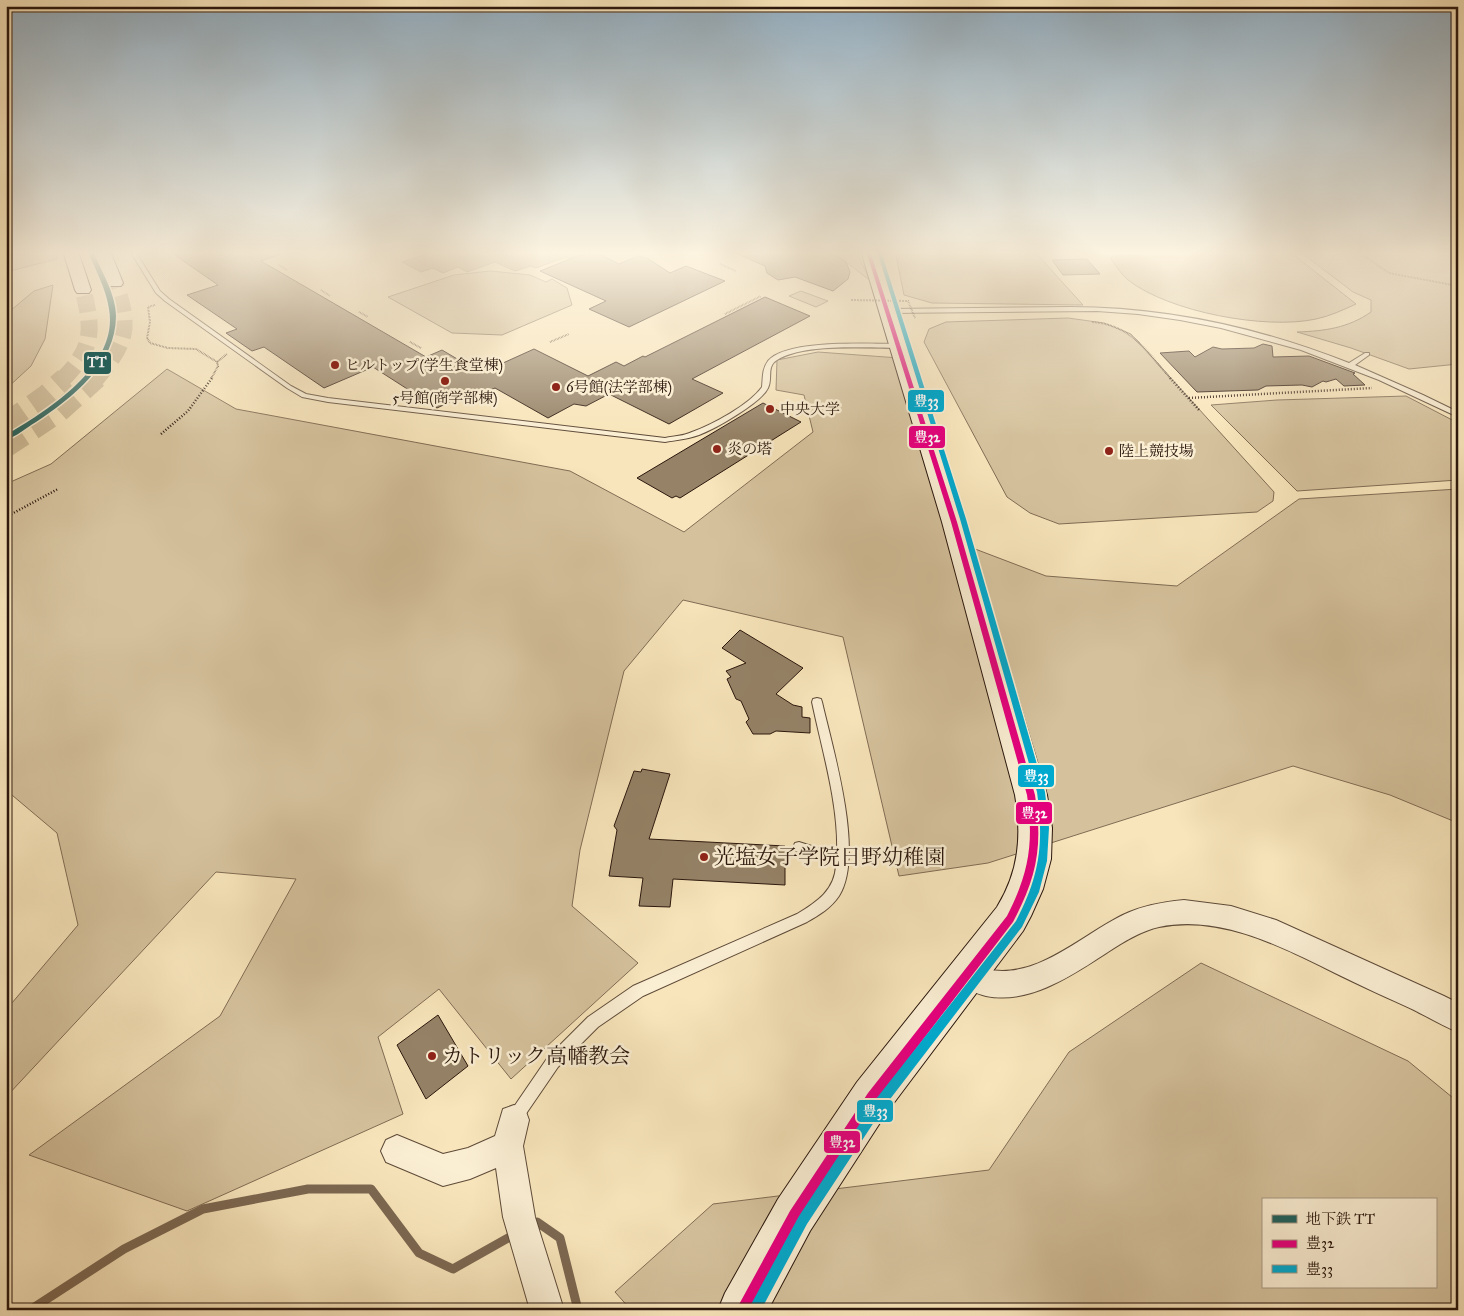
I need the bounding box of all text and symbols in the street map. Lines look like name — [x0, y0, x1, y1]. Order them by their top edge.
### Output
line badge: TT — [83, 351, 112, 375]
text: TT — [86, 354, 107, 371]
place label: ヒルトップ(学生食堂棟) — [345, 356, 503, 375]
marker: ヒルトップ(学生食堂棟) — [329, 359, 341, 371]
marker: 5号館(商学部棟) — [439, 375, 451, 387]
place label: 6号館(法学部棟) — [566, 378, 672, 397]
marker: 6号館(法学部棟) — [550, 381, 562, 393]
place label: 5号館(商学部棟) — [392, 389, 498, 408]
line badge: 豊33 — [907, 389, 945, 413]
text: 豊33 — [913, 393, 939, 411]
place label: 中央大学 — [780, 400, 840, 418]
marker: 中央大学 — [764, 403, 776, 415]
line badge: 豊32 — [908, 425, 946, 449]
text: 豊32 — [914, 429, 941, 447]
place label: 炎の塔 — [727, 440, 772, 458]
place label: 陸上競技場 — [1119, 442, 1194, 460]
marker: 炎の塔 — [711, 443, 723, 455]
marker: 陸上競技場 — [1103, 445, 1115, 457]
line badge: 豊33 — [1017, 764, 1055, 788]
text: 豊33 — [1023, 768, 1049, 786]
line badge: 豊32 — [1015, 801, 1053, 825]
text: 豊32 — [1021, 805, 1048, 823]
place label: 光塩女子学院日野幼稚園 — [714, 844, 945, 870]
marker: 光塩女子学院日野幼稚園 — [698, 851, 710, 863]
place label: カトリック高幡教会 — [442, 1043, 630, 1069]
marker: カトリック高幡教会 — [426, 1050, 438, 1062]
line badge: 豊33 — [856, 1099, 894, 1123]
text: 豊33 — [862, 1103, 888, 1121]
line badge: 豊32 — [823, 1130, 861, 1154]
text: 豊32 — [829, 1134, 856, 1152]
legend — [1262, 1198, 1436, 1288]
text: 地下鉄 TT — [1306, 1210, 1375, 1228]
text: 豊32 — [1306, 1234, 1335, 1252]
text: 豊33 — [1306, 1260, 1333, 1278]

